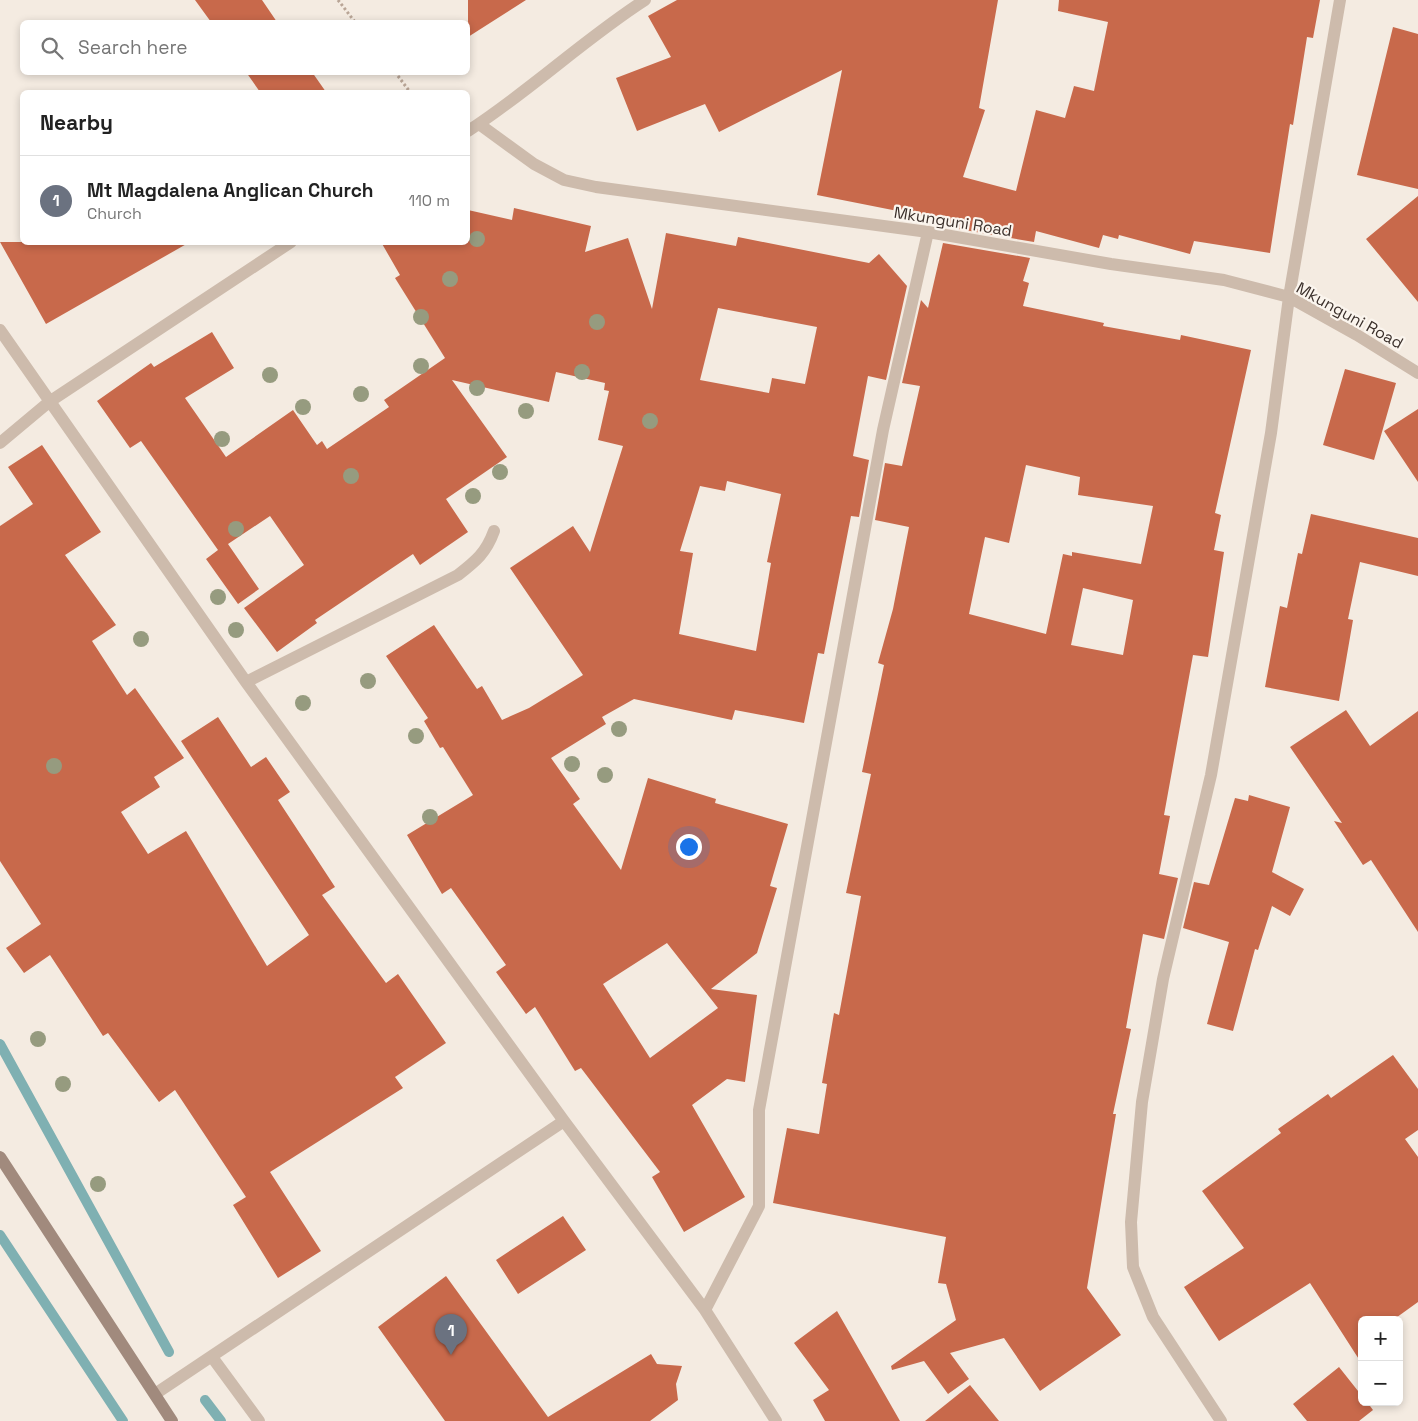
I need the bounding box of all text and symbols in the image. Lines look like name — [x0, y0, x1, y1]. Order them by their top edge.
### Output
search box — [20, 20, 470, 75]
icon: search — [38, 34, 66, 62]
text: Search here — [78, 35, 188, 60]
text: Nearby — [40, 109, 113, 136]
text: Mt Magdalena Anglican Church — [87, 178, 373, 203]
text: 1 — [52, 190, 60, 211]
text: 110 m — [408, 190, 450, 211]
street label: Mkunguni Road — [892, 202, 1013, 241]
text: Church — [87, 203, 142, 224]
street label: Mkunguni Road — [1293, 277, 1407, 354]
your location — [676, 834, 702, 860]
pin: 1 — [435, 1314, 467, 1355]
map controls — [1358, 1316, 1403, 1406]
button: + — [1358, 1316, 1403, 1361]
button: − — [1358, 1361, 1403, 1406]

